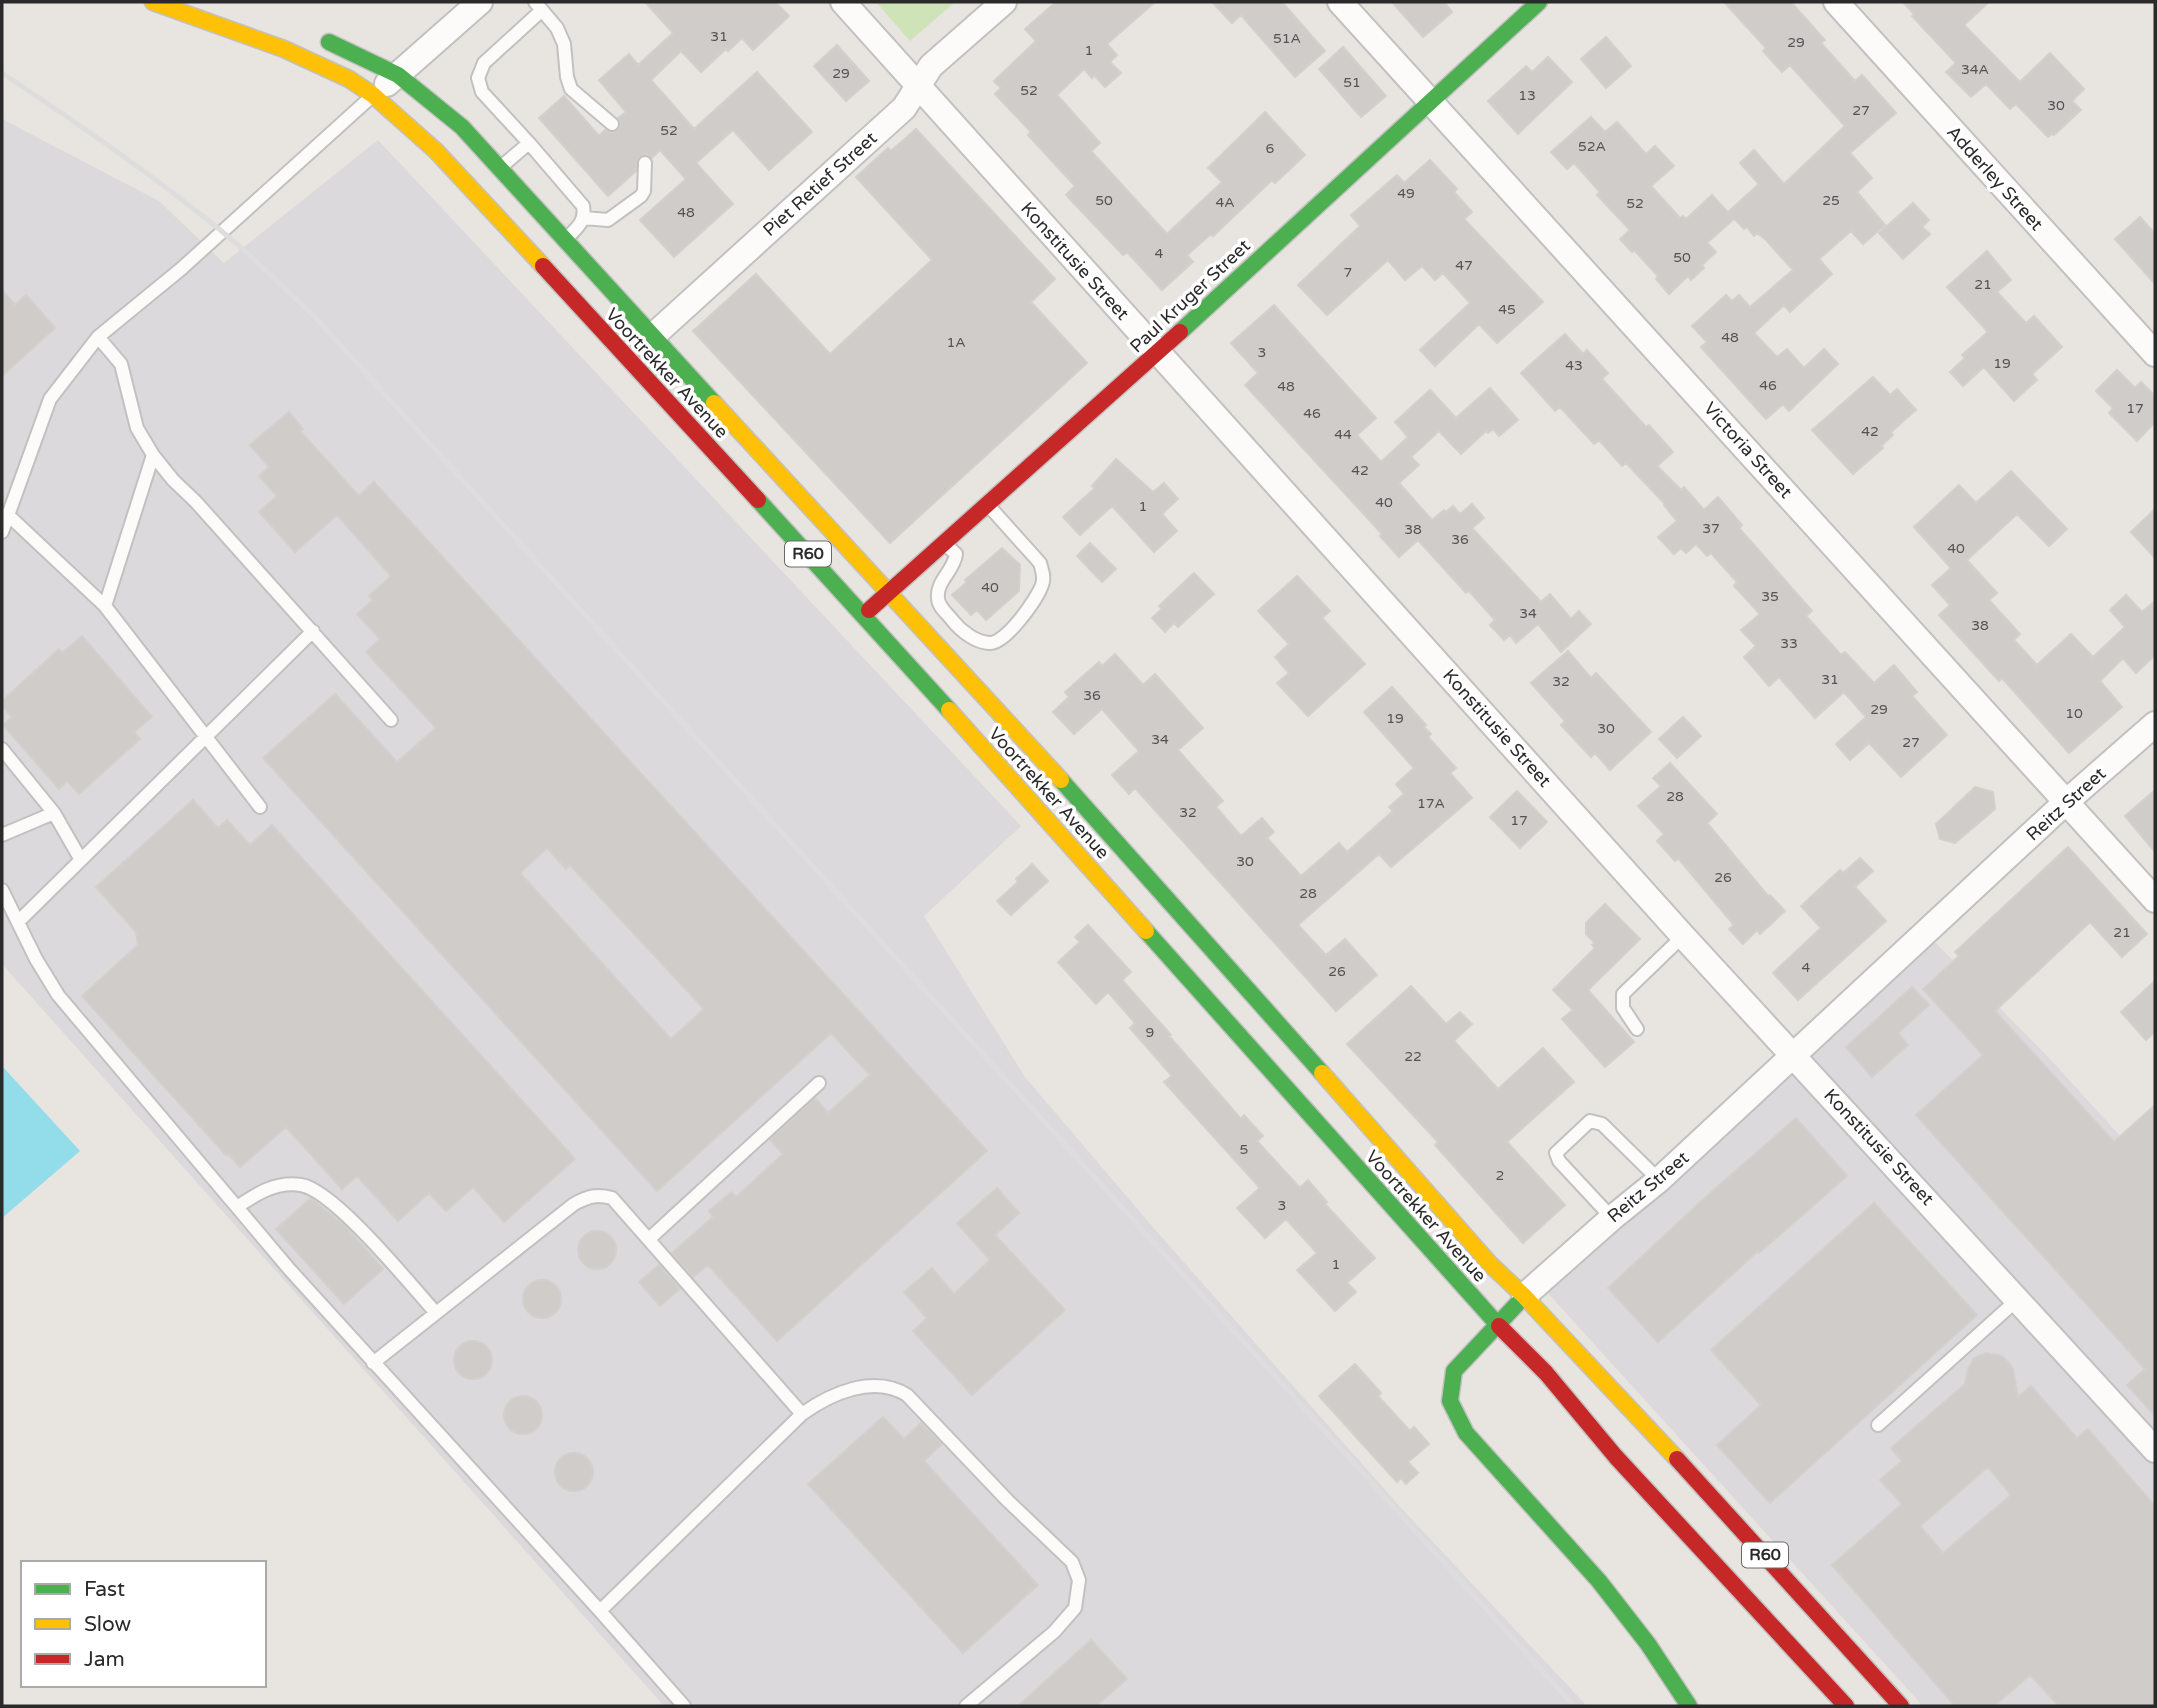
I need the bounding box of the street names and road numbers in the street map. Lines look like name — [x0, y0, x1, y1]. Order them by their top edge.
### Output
street label: Adderley Street — [1942, 121, 2048, 235]
street label: Piet Retief Street — [758, 127, 882, 241]
street label: Konstitusie Street — [1016, 197, 1134, 325]
street label: Paul Kruger Street — [1125, 235, 1255, 357]
street label: Voortrekker Avenue — [601, 303, 733, 443]
street label: Victoria Street — [1699, 397, 1797, 503]
road number: R60 — [785, 541, 831, 566]
street label: Konstitusie Street — [1438, 664, 1556, 792]
street label: Voortrekker Avenue — [984, 723, 1114, 863]
street label: Reitz Street — [2022, 762, 2110, 845]
street label: Konstitusie Street — [1819, 1084, 1939, 1210]
street label: Voortrekker Avenue — [1361, 1146, 1491, 1286]
street label: Reitz Street — [1603, 1147, 1693, 1227]
road number: R60 — [1742, 1542, 1788, 1568]

